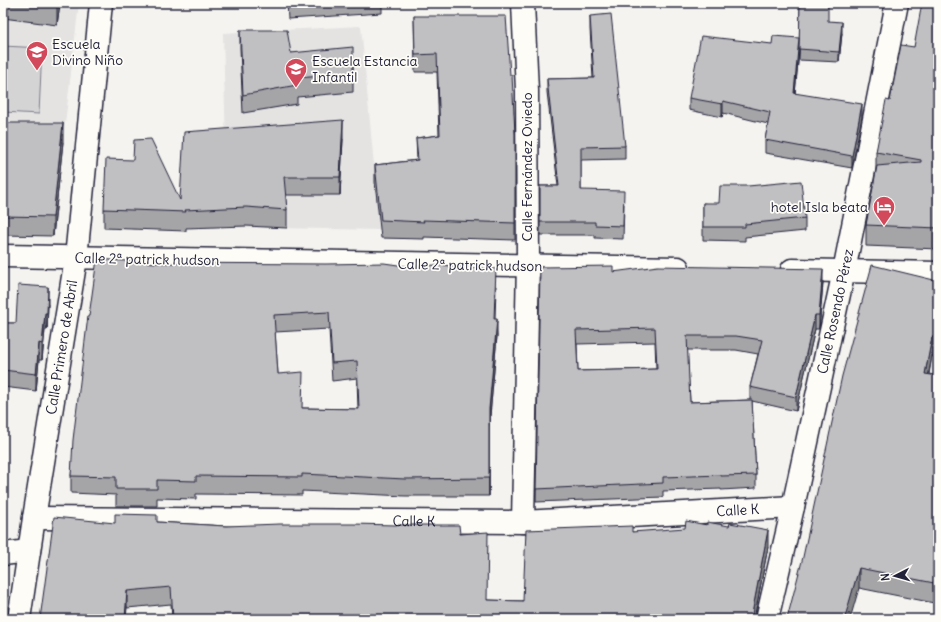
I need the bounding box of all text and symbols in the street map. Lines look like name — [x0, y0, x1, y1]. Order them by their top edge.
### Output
place label: Escuela Divino Niño — [52, 35, 123, 69]
school or university icon: Escuela Divino Niño — [24, 39, 50, 72]
place label: Escuela Estancia Infantil — [312, 52, 418, 86]
school or university icon: Escuela Estancia Infantil — [283, 56, 309, 89]
street label: Calle Fernández Oviedo — [518, 92, 536, 242]
hotel icon: hotel Isla beata — [871, 194, 897, 227]
place label: hotel Isla beata — [771, 198, 868, 216]
street label: Calle Rosendo Pérez — [813, 247, 857, 376]
street label: Calle 2ª patrick hudson — [74, 249, 220, 269]
street label: Calle 2ª patrick hudson — [397, 255, 543, 275]
street label: Calle Primero de Abril — [42, 279, 81, 416]
street label: Calle K — [716, 500, 760, 520]
street label: Calle K — [392, 512, 436, 530]
north arrow — [875, 556, 915, 596]
text: N — [878, 573, 892, 582]

